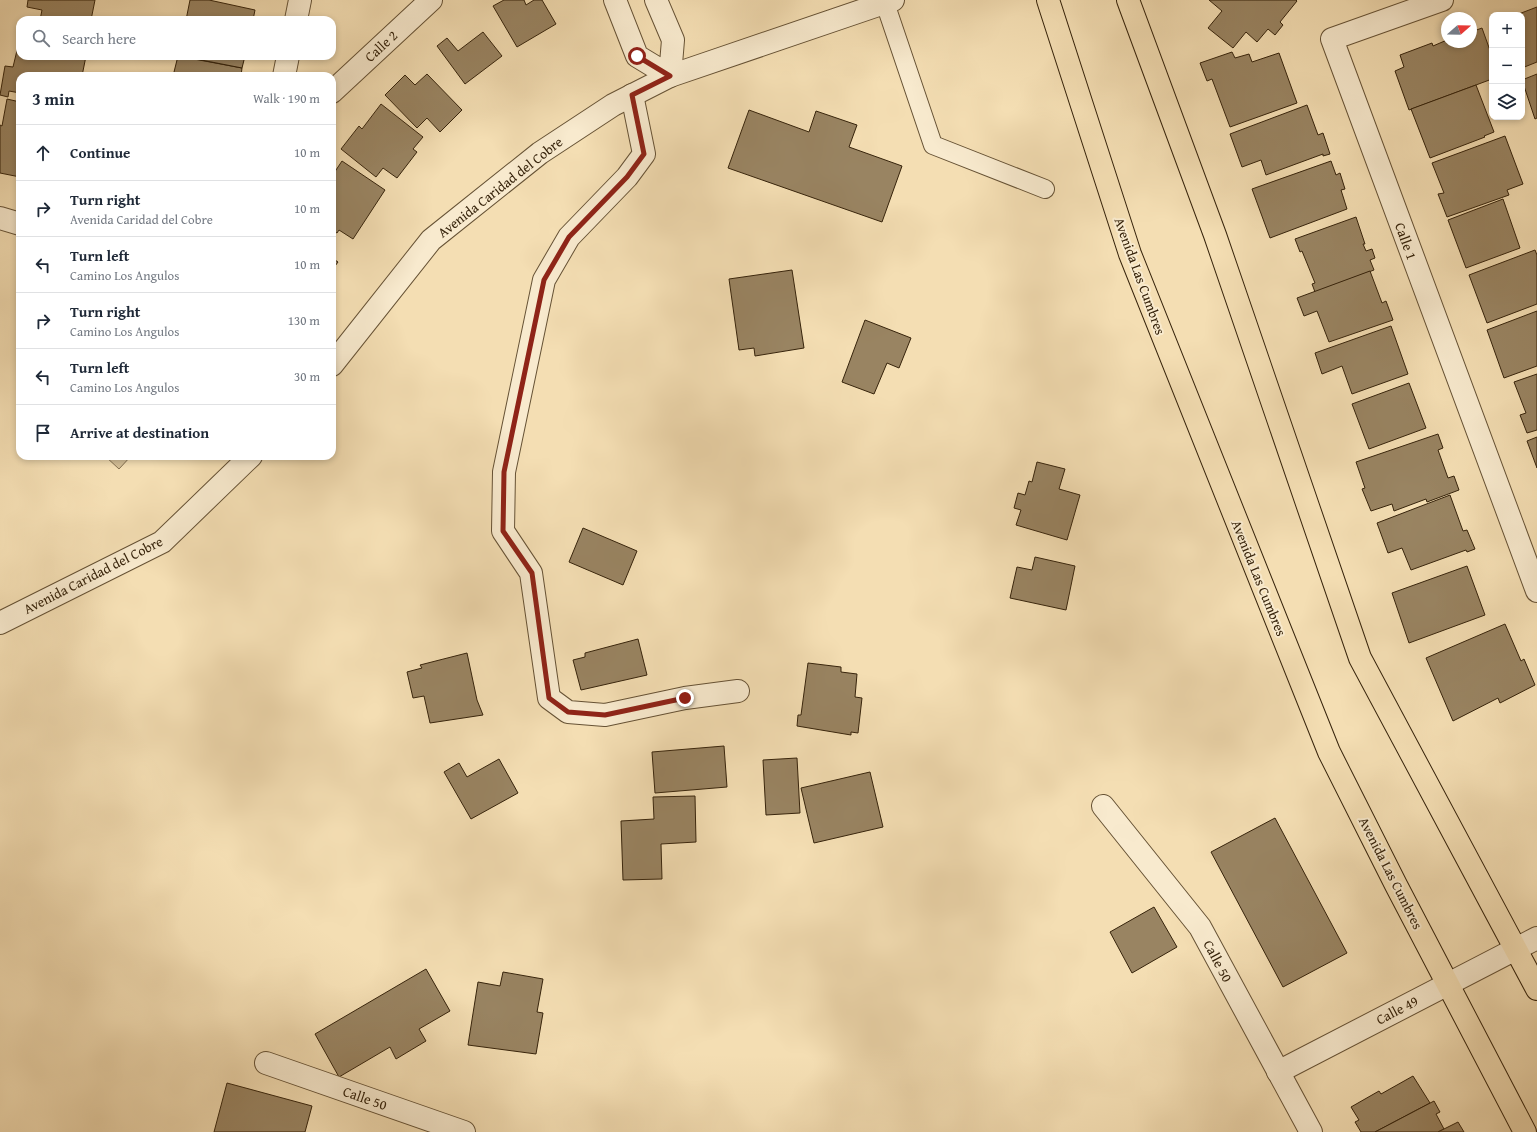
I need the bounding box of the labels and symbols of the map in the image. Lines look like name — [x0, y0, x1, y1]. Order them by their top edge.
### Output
north arrow — [1441, 12, 1477, 48]
street label: Calle 2 — [360, 26, 402, 66]
route start — [628, 47, 646, 65]
street label: Avenida Caridad del Cobre — [433, 132, 567, 242]
street label: Avenida Las Cumbres — [1109, 215, 1171, 337]
street label: Calle 1 — [1390, 219, 1422, 263]
street label: Avenida Las Cumbres — [1227, 517, 1291, 639]
street label: Avenida Caridad del Cobre — [20, 531, 166, 619]
route end — [676, 689, 694, 707]
street label: Avenida Las Cumbres — [1354, 813, 1428, 933]
street label: Calle 50 — [1199, 936, 1238, 986]
street label: Calle 49 — [1372, 990, 1422, 1029]
street label: Calle 50 — [340, 1081, 390, 1115]

